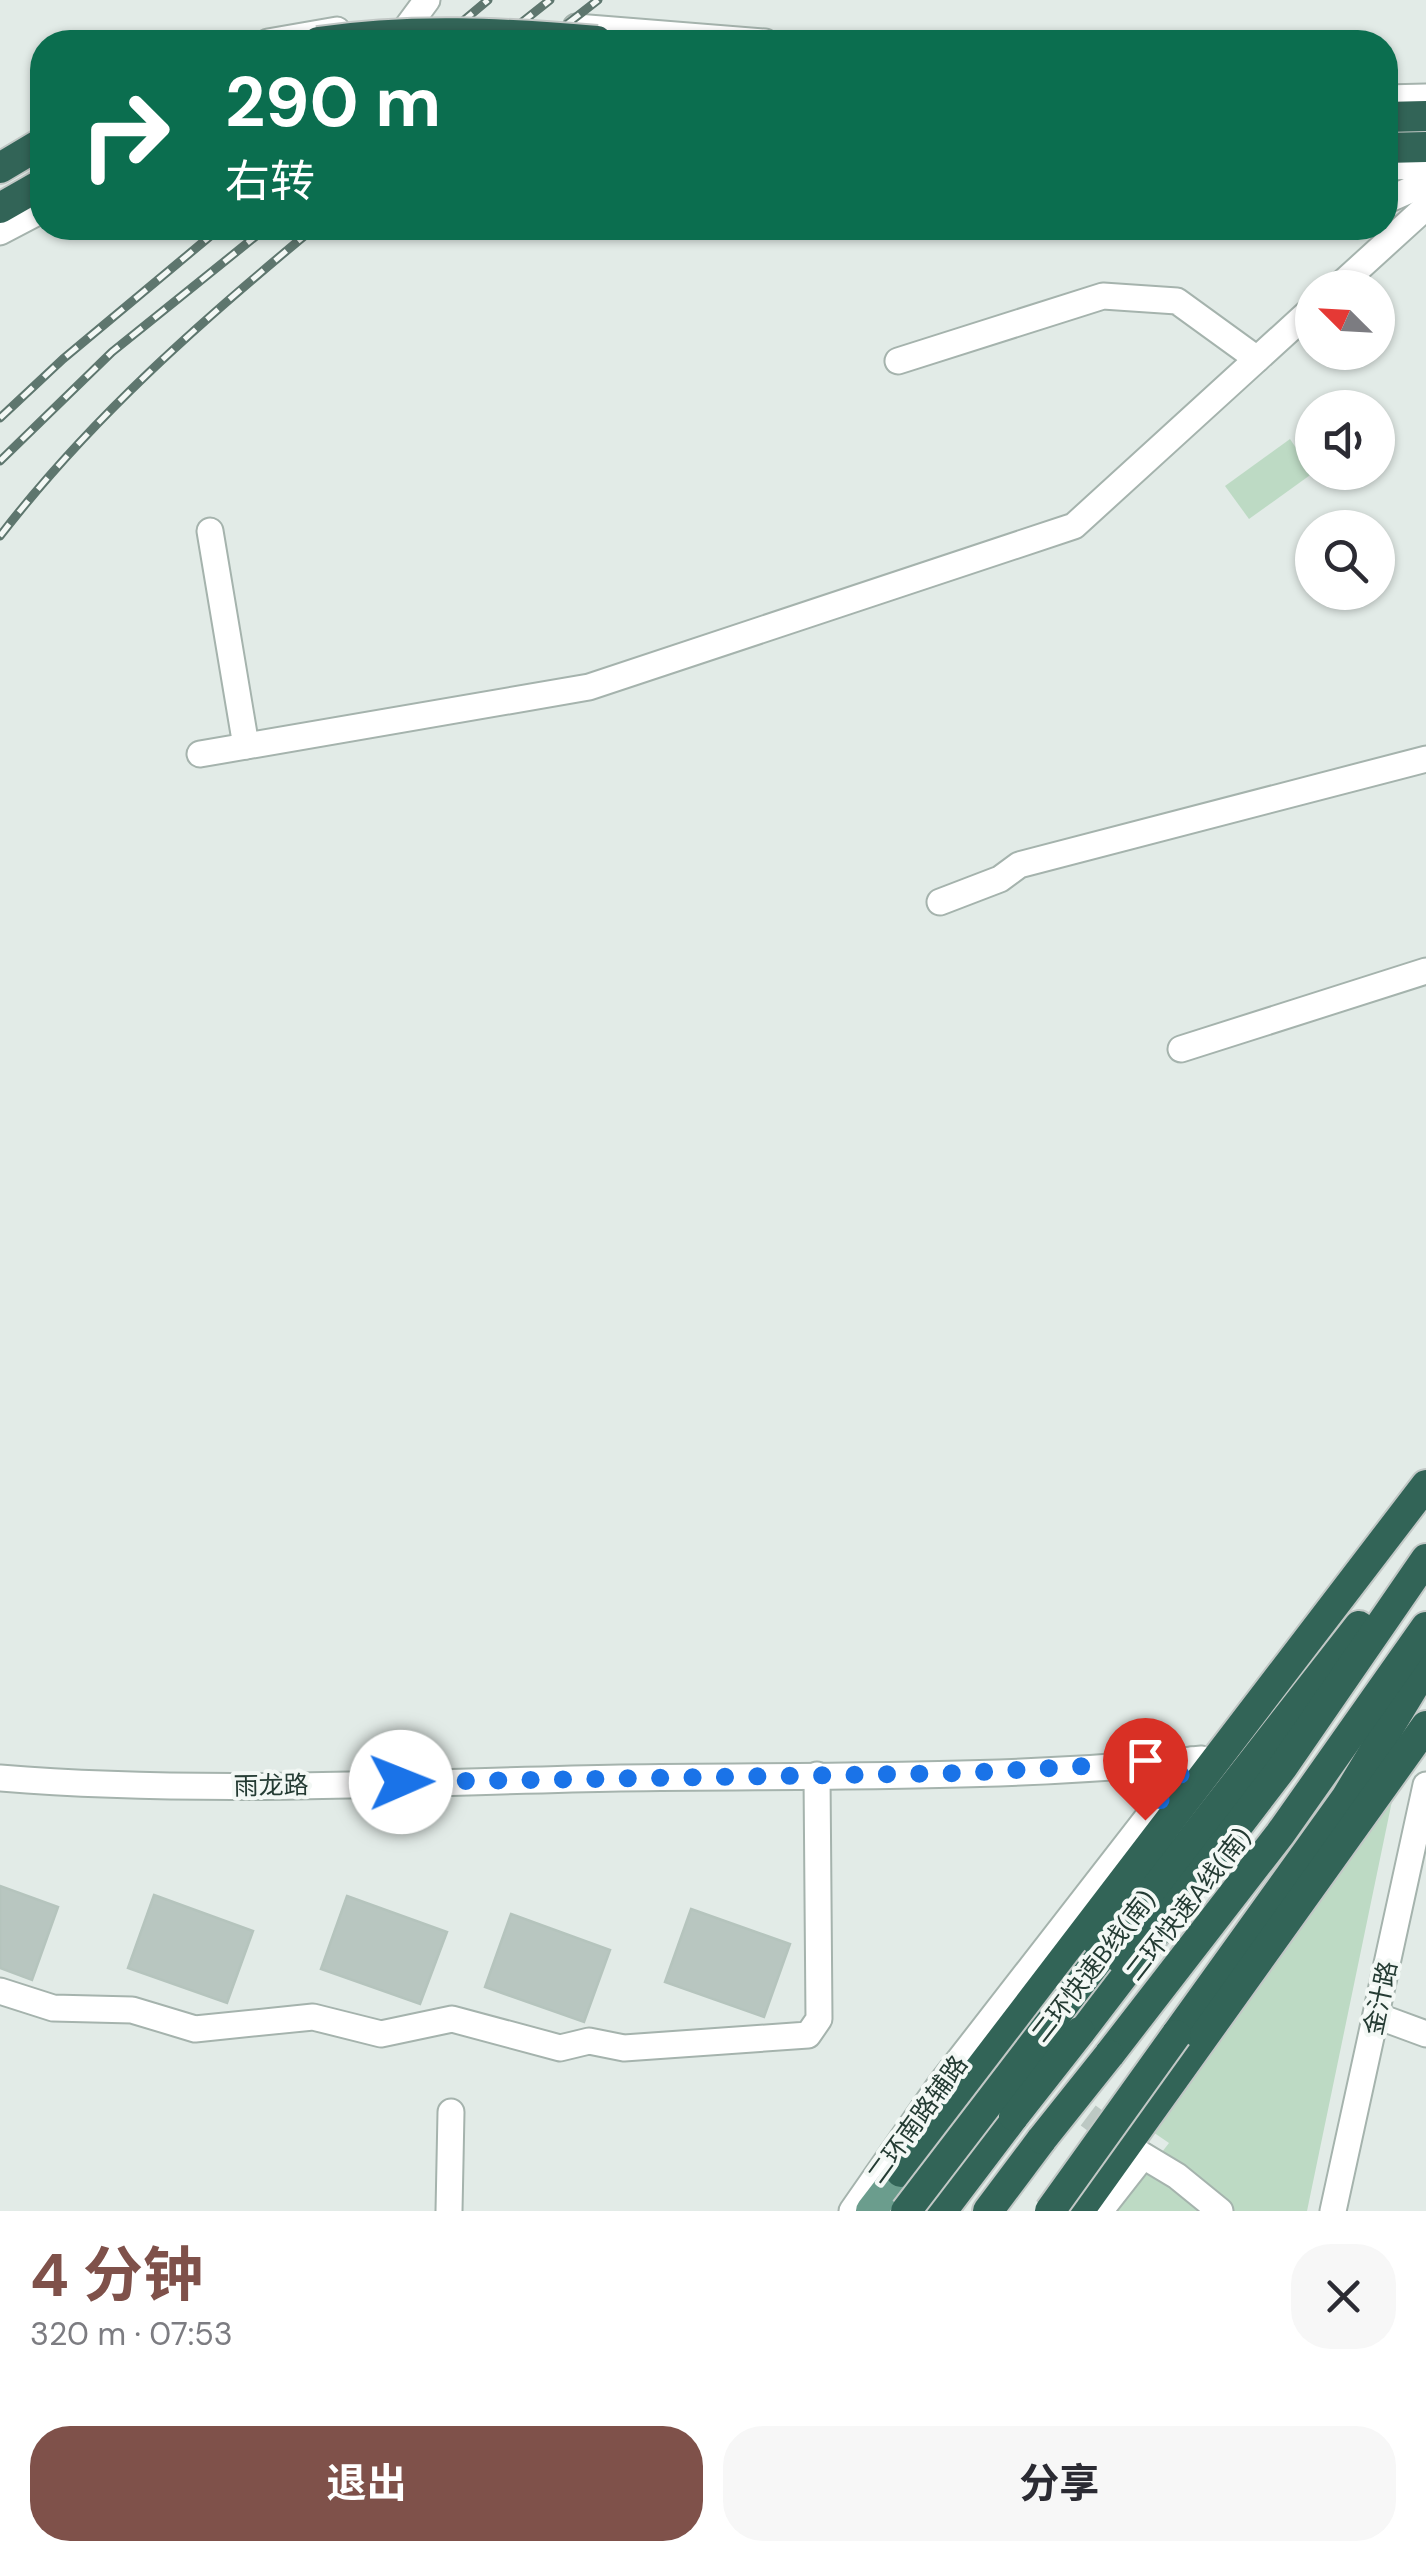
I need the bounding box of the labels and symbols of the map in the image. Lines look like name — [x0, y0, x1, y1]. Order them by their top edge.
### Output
north arrow — [1295, 270, 1395, 370]
pin — [1103, 1718, 1188, 1821]
position arrow — [349, 1730, 453, 1834]
street label: 雨龙路 — [233, 1768, 309, 1803]
street label: 二环快速A线(南) — [1118, 1821, 1258, 1987]
street label: 二环快速B线(南) — [1024, 1884, 1163, 2049]
street label: 金汁路 — [1357, 1958, 1404, 2038]
street label: 二环南路辅路 — [860, 2049, 975, 2190]

